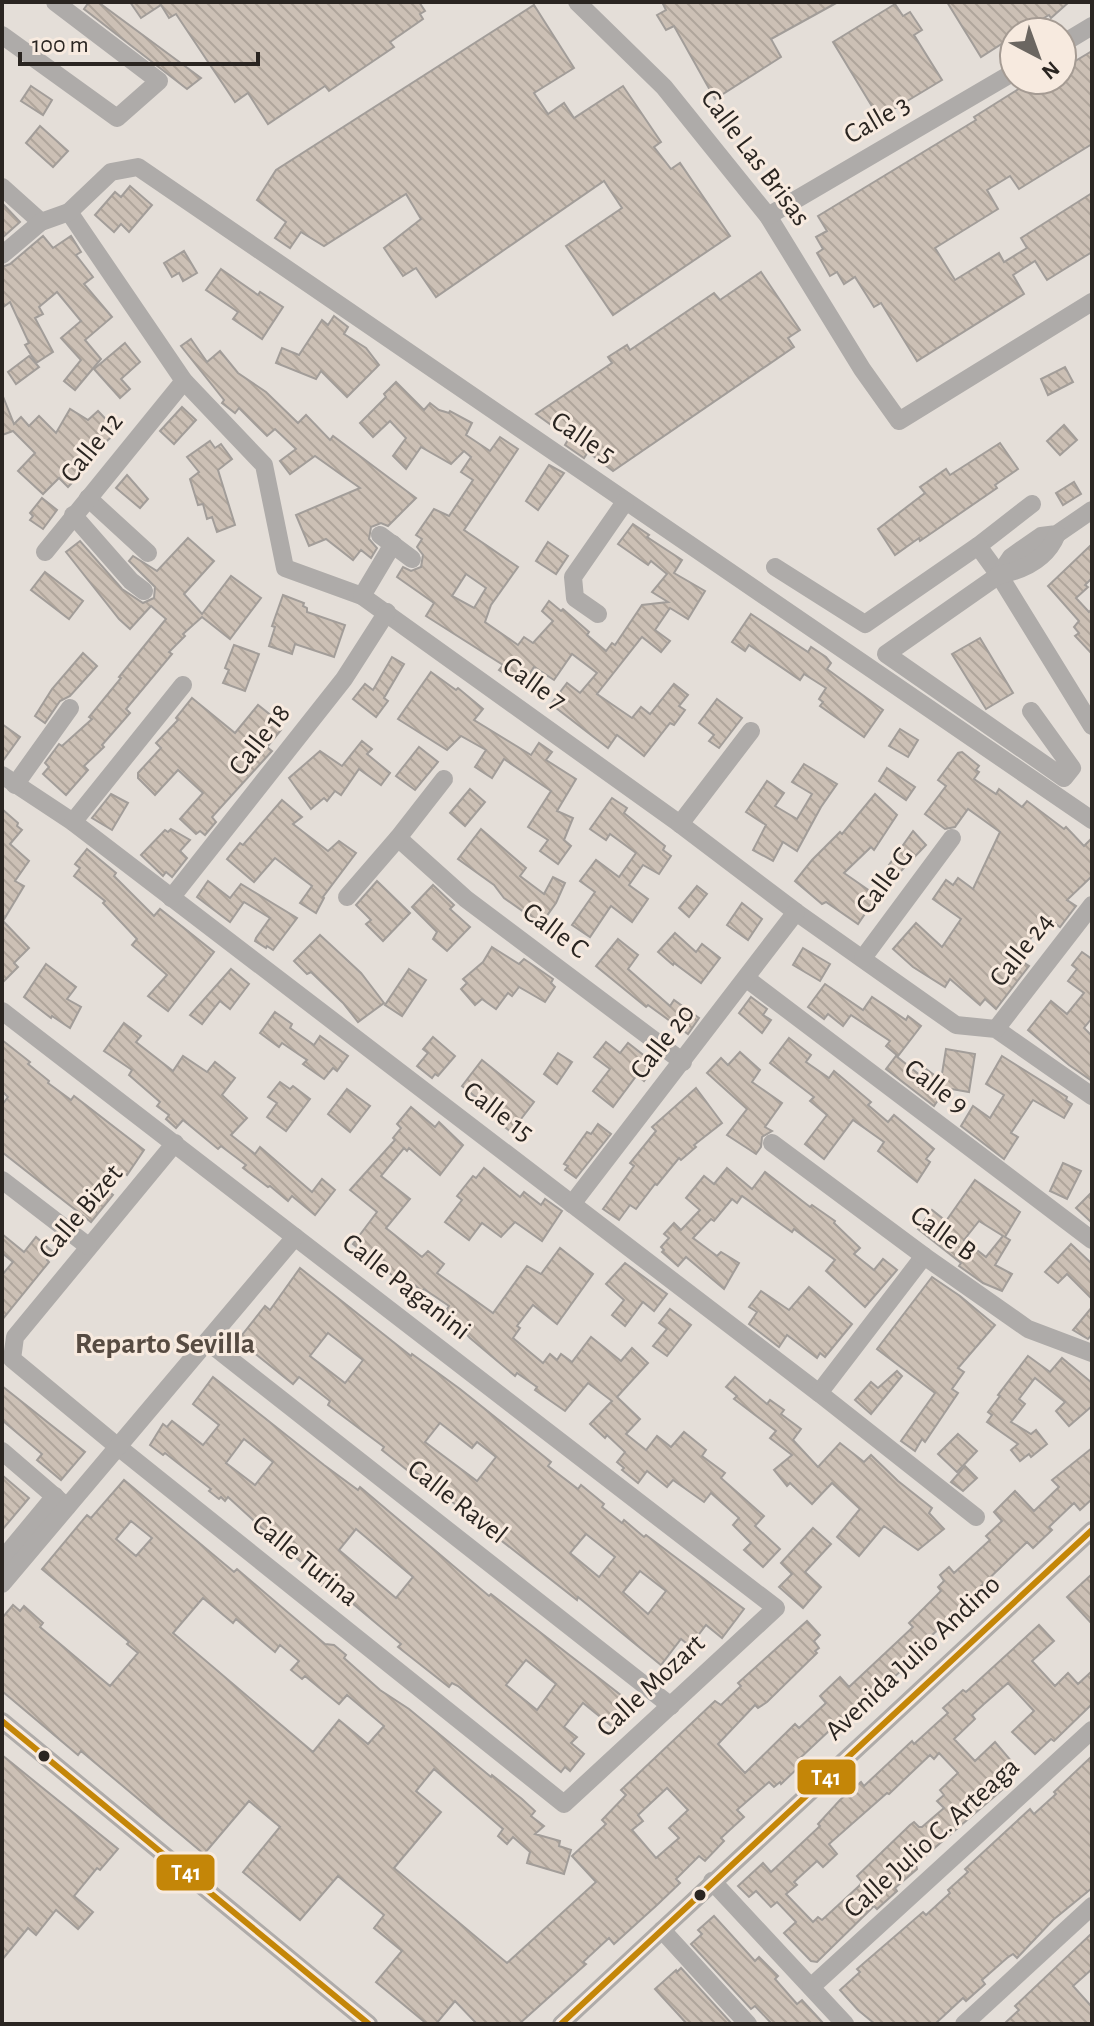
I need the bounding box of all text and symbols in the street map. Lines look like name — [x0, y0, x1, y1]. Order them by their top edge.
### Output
scale bar — [20, 16, 258, 66]
north arrow — [998, 16, 1078, 96]
text: 100 m — [32, 33, 89, 57]
text: N — [1037, 57, 1063, 84]
street label: Calle Las Brisas — [695, 85, 815, 231]
street label: Calle 3 — [840, 90, 914, 150]
street label: Calle 5 — [546, 407, 620, 469]
street label: Calle 12 — [56, 408, 128, 488]
street label: Calle 7 — [497, 652, 571, 716]
street label: Calle 18 — [224, 699, 296, 781]
street label: Calle G — [851, 842, 919, 920]
street label: Calle C — [517, 898, 593, 964]
street label: Calle 24 — [985, 908, 1059, 992]
street label: Calle 20 — [625, 999, 701, 1085]
street label: Calle 9 — [899, 1054, 973, 1120]
street label: Calle 15 — [458, 1077, 538, 1147]
street label: Calle Bizet — [34, 1159, 128, 1265]
street label: Calle B — [905, 1201, 981, 1267]
street label: Calle Paganini — [337, 1229, 475, 1345]
district label: Reparto Sevilla — [75, 1329, 255, 1359]
street label: Calle Ravel — [402, 1455, 512, 1549]
street label: Calle Turina — [247, 1510, 363, 1612]
street label: Avenida Julio Andino — [820, 1570, 1006, 1746]
street label: Calle Mozart — [592, 1629, 710, 1743]
unlabelled marker — [36, 1748, 52, 1764]
street label: Calle Julio C. Arteaga — [839, 1752, 1025, 1924]
line badge: T41 — [796, 1758, 857, 1796]
text: T41 — [811, 1767, 841, 1789]
line badge: T41 — [155, 1853, 216, 1892]
text: T41 — [171, 1862, 201, 1884]
unlabelled marker — [692, 1887, 708, 1903]

